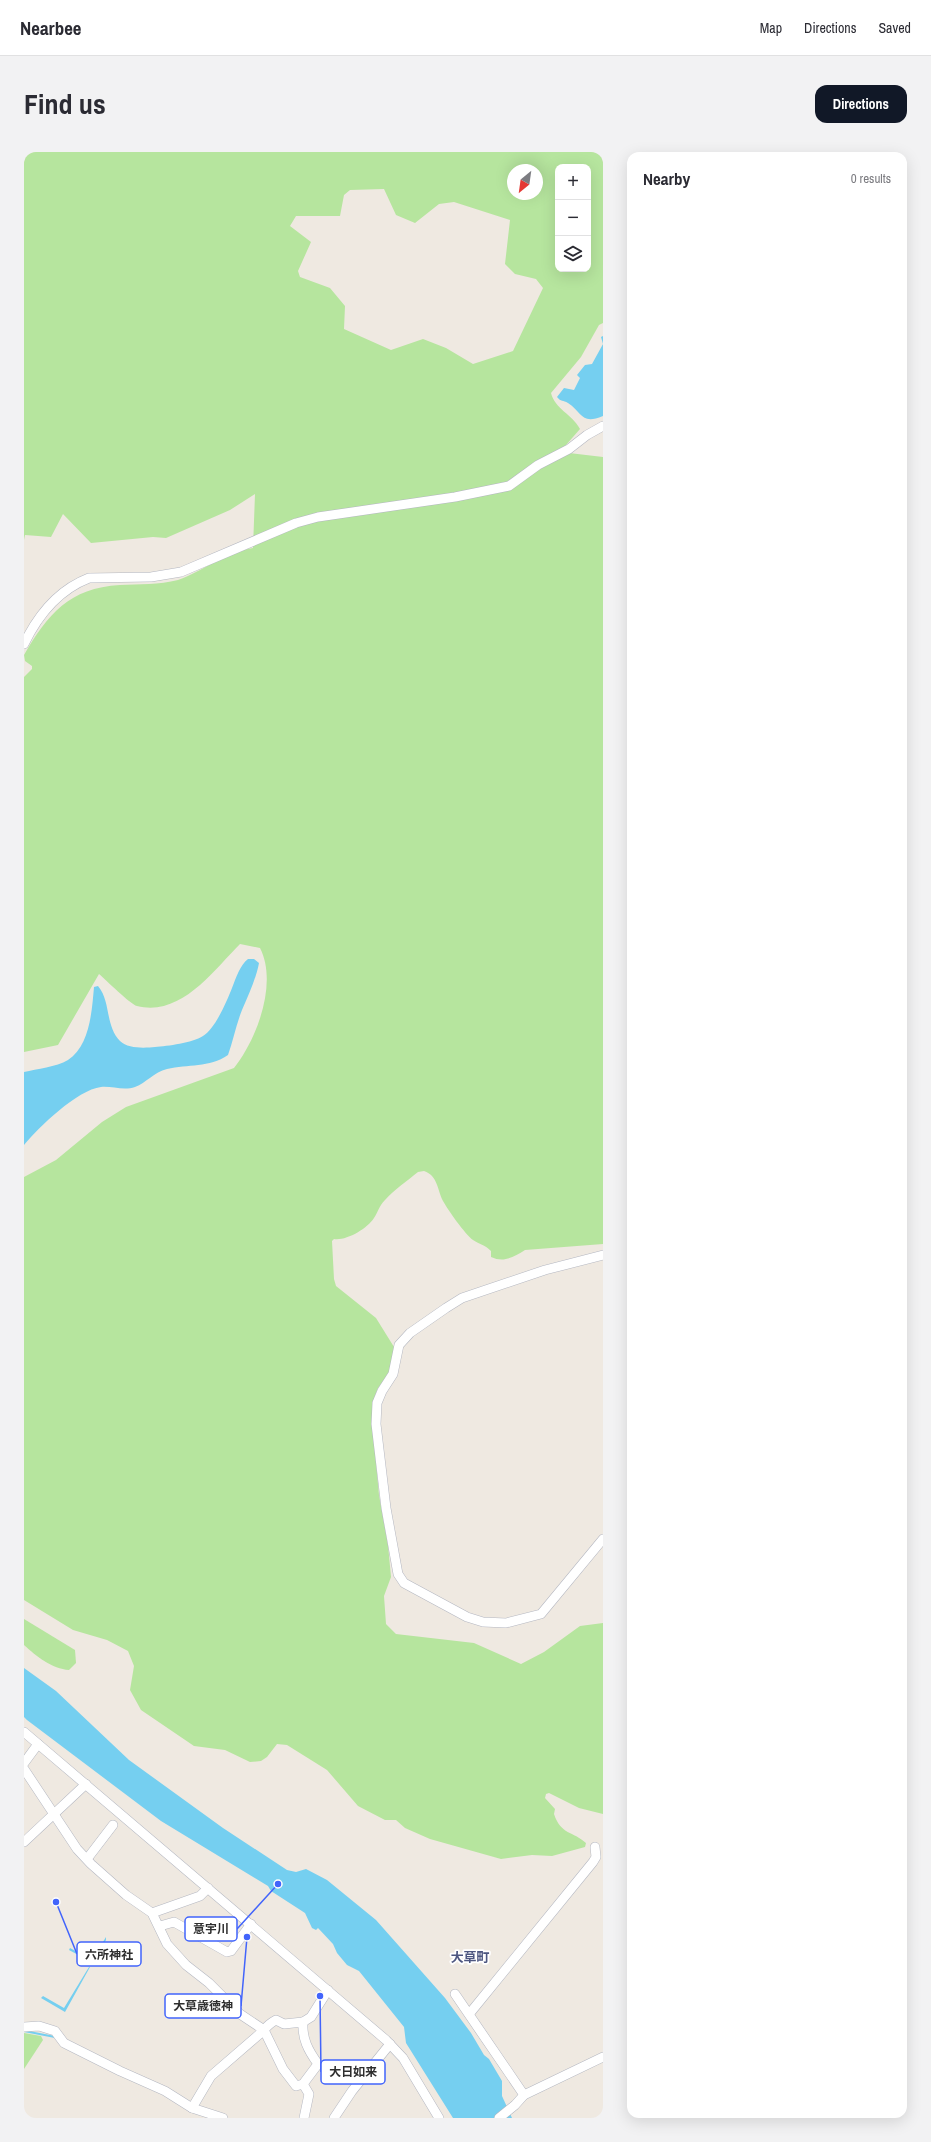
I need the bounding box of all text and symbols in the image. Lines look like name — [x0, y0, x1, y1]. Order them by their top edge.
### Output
text: Nearbee — [20, 15, 81, 41]
text: Map — [760, 19, 782, 37]
text: Directions — [804, 19, 856, 37]
text: Saved — [878, 19, 911, 37]
text: Find us — [24, 85, 106, 123]
button: Directions — [815, 85, 907, 123]
north arrow — [507, 164, 543, 200]
map controls — [555, 164, 591, 272]
button: + — [555, 164, 591, 200]
text: Nearby — [643, 167, 690, 190]
text: 0 results — [851, 170, 891, 187]
button: − — [555, 200, 591, 236]
button: layers — [555, 236, 591, 272]
callout: 意宇川 — [185, 1917, 237, 1941]
text: 意宇川 — [193, 1921, 229, 1937]
callout: 六所神社 — [77, 1942, 141, 1966]
text: 六所神社 — [85, 1947, 133, 1963]
district label: 大草町 — [450, 1949, 490, 1966]
callout: 大草歳徳神 — [165, 1994, 241, 2018]
text: 大草歳徳神 — [173, 1998, 233, 2014]
callout: 大日如来 — [321, 2060, 385, 2084]
text: 大日如来 — [329, 2064, 377, 2080]

